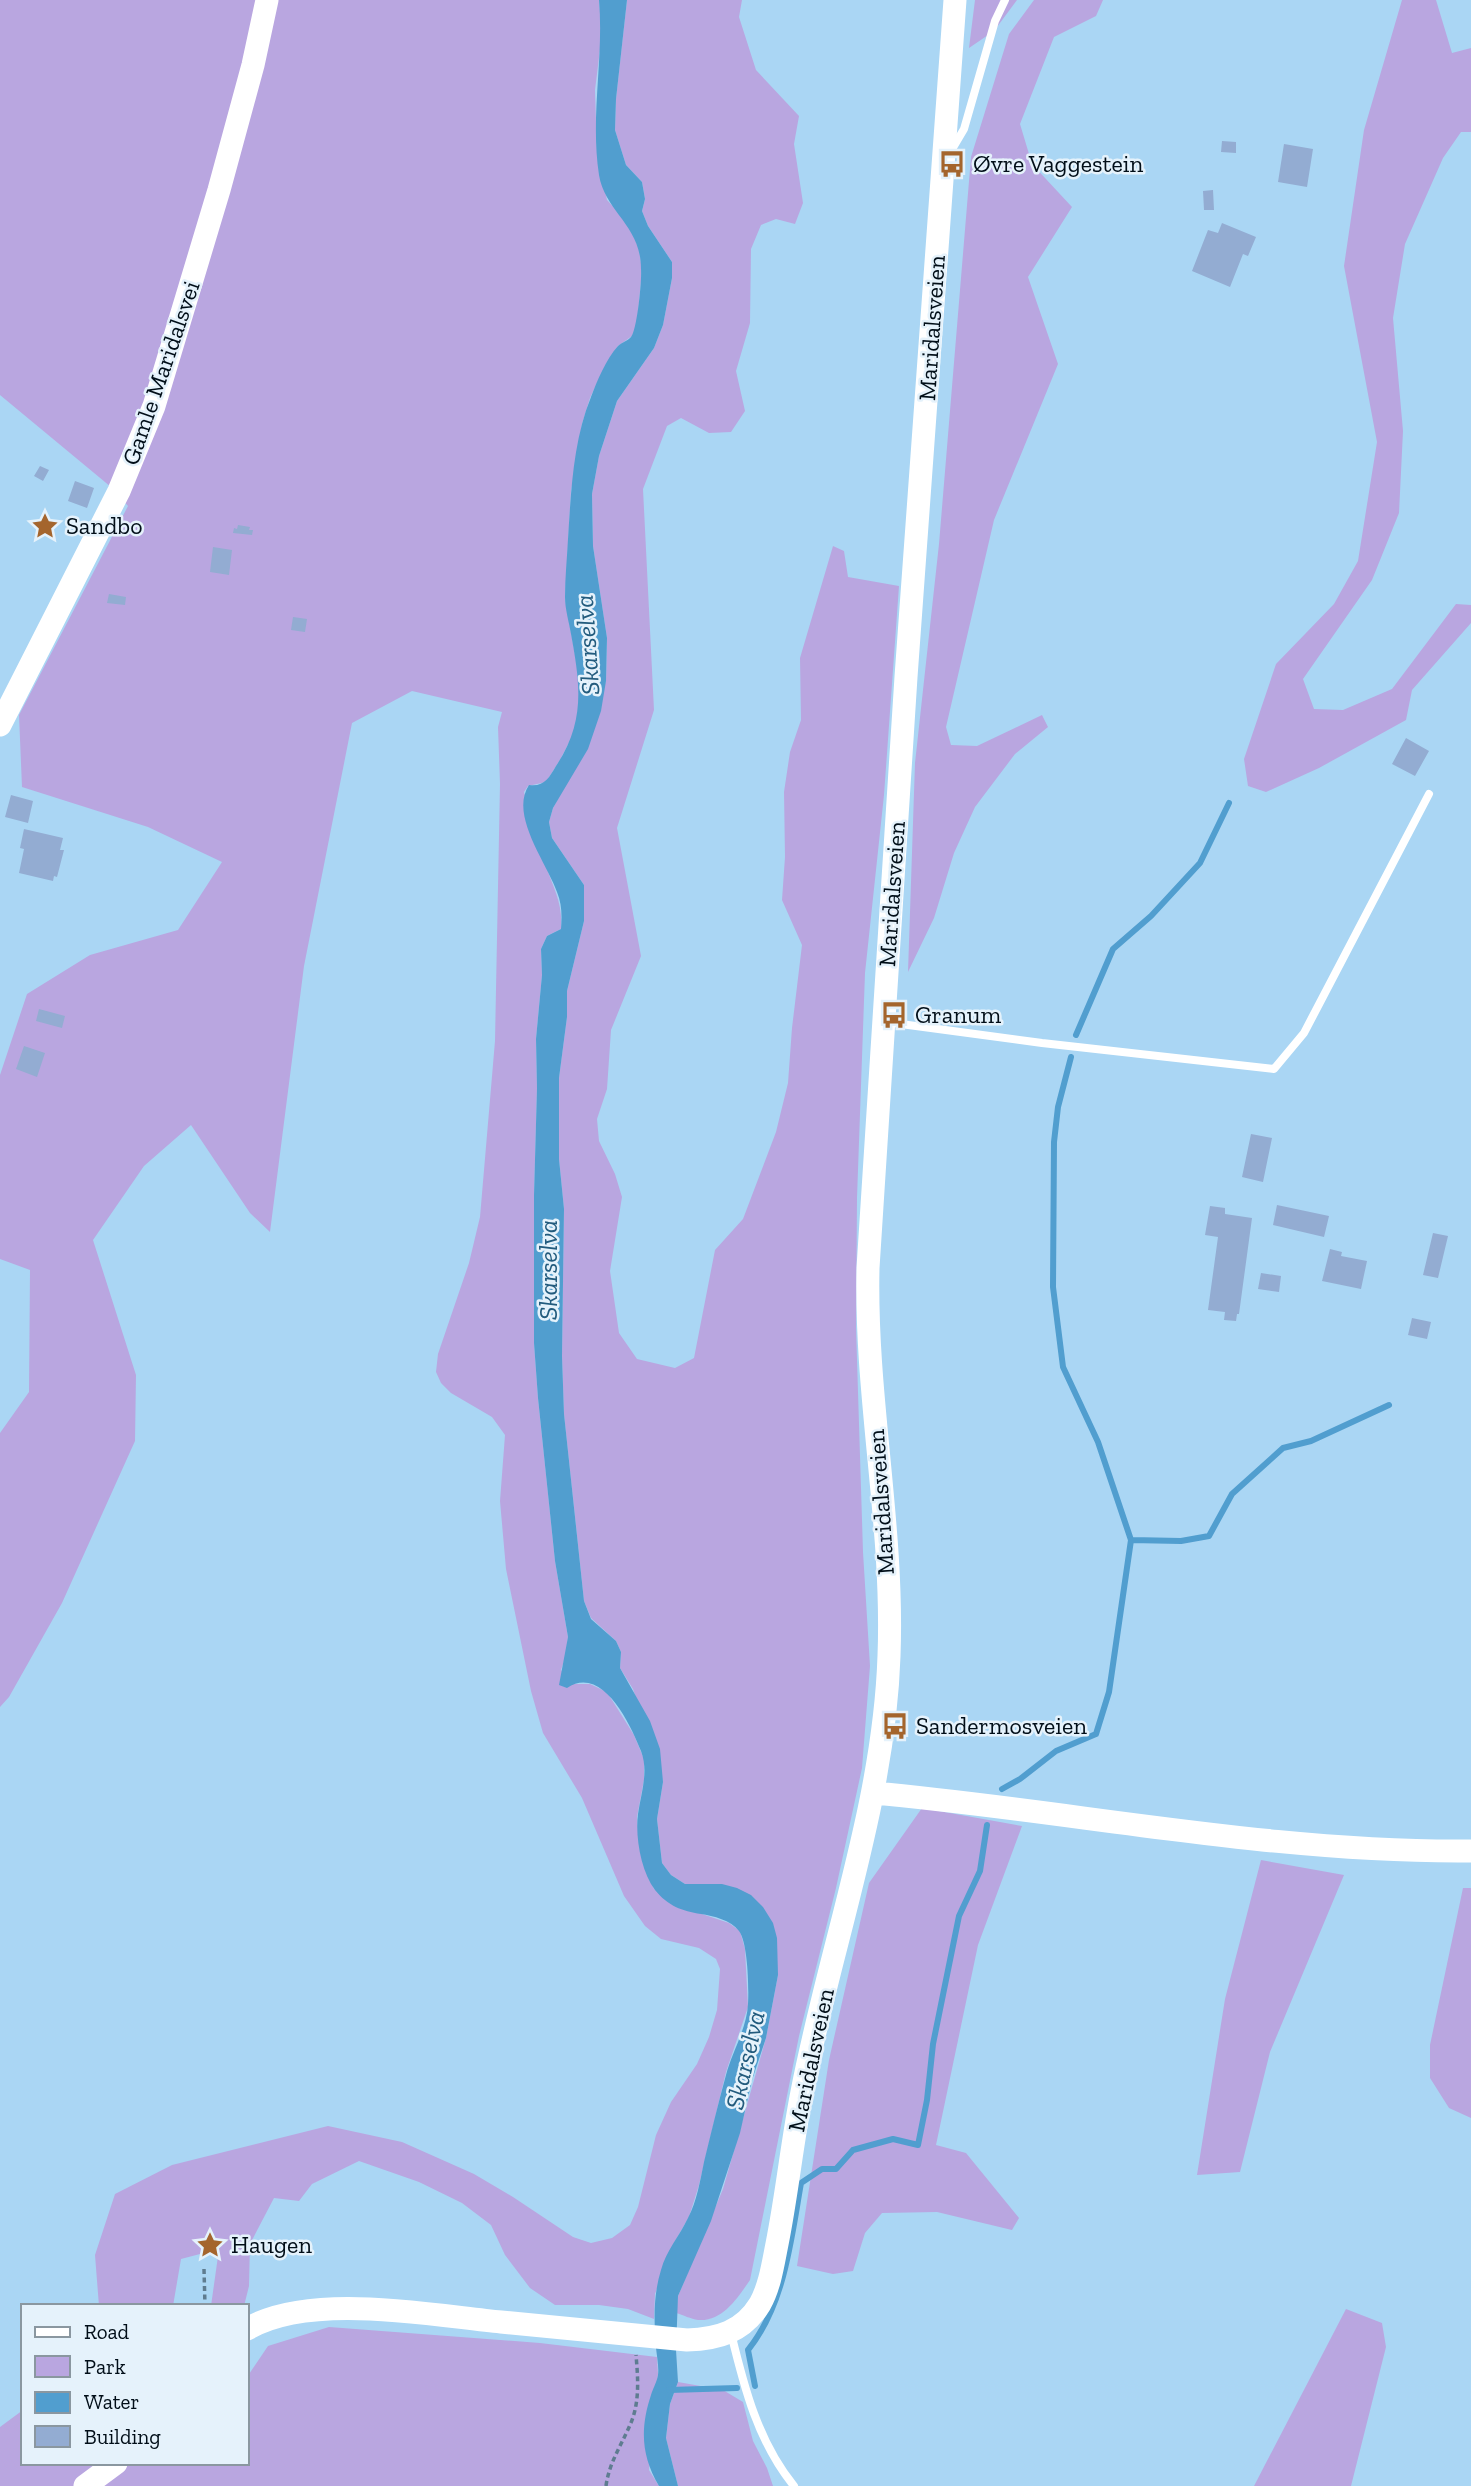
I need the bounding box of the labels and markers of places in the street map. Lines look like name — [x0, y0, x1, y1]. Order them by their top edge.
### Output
bus stop icon: Øvre Vaggestein — [937, 149, 967, 179]
place label: Øvre Vaggestein — [973, 149, 1143, 178]
place icon: Sandbo — [30, 511, 60, 541]
place label: Sandbo — [66, 511, 142, 540]
bus stop icon: Granum — [879, 1000, 909, 1030]
place label: Granum — [915, 1000, 1001, 1029]
bus stop icon: Sandermosveien — [880, 1711, 910, 1741]
place label: Sandermosveien — [916, 1711, 1087, 1740]
place icon: Haugen — [195, 2230, 225, 2260]
place label: Haugen — [231, 2230, 312, 2259]

